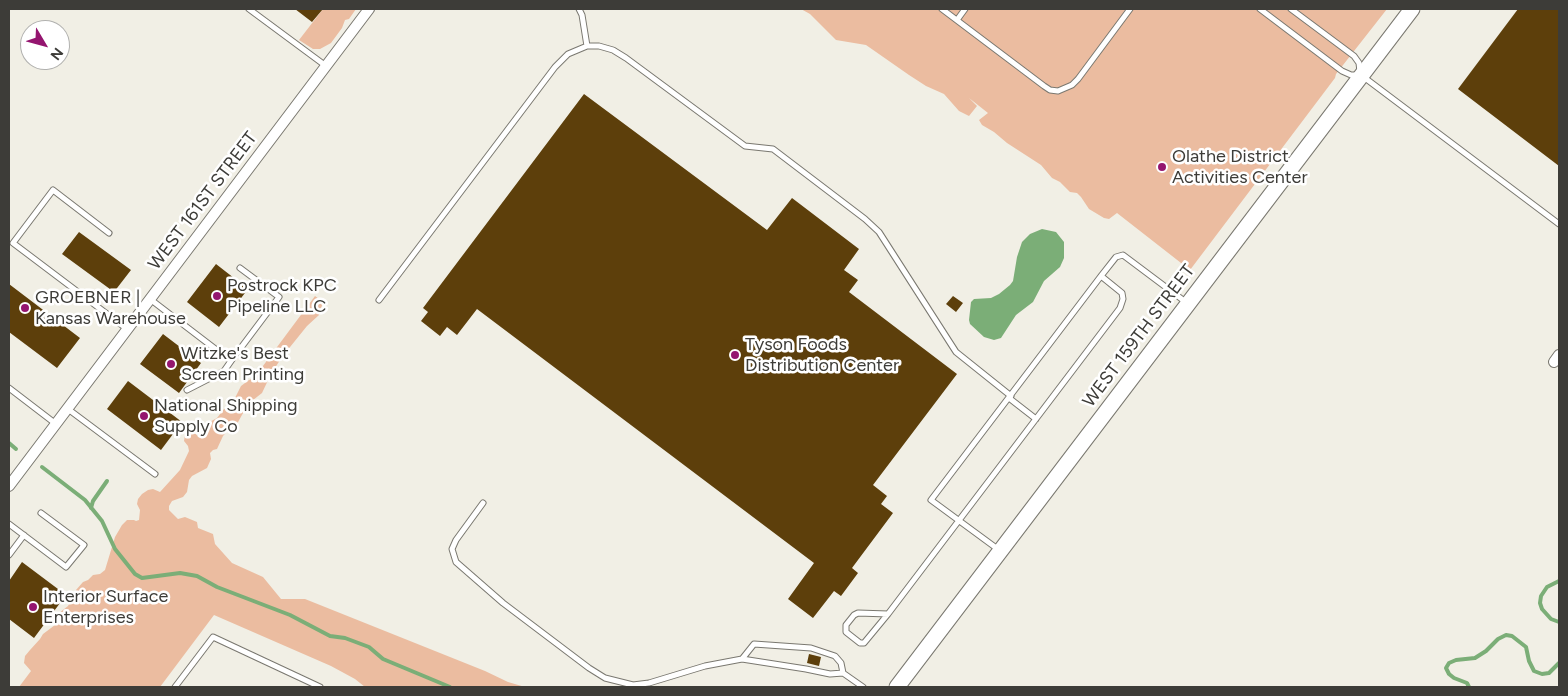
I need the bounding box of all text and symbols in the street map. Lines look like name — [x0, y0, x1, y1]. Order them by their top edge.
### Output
north arrow — [20, 20, 70, 70]
text: N — [47, 44, 67, 63]
street label: WEST 161ST STREET — [144, 128, 262, 274]
place label: Olathe District Activities Center — [1172, 146, 1307, 188]
marker: Olathe District Activities Center — [1156, 161, 1168, 173]
street label: WEST 159TH STREET — [1078, 261, 1200, 411]
place label: Postrock KPC Pipeline LLC — [227, 275, 337, 318]
place label: GROEBNER | Kansas Warehouse — [35, 287, 186, 330]
marker: Postrock KPC Pipeline LLC — [211, 290, 223, 302]
marker: GROEBNER | Kansas Warehouse — [19, 302, 31, 314]
place label: Tyson Foods Distribution Center — [745, 334, 899, 376]
place label: Witzke's Best Screen Printing — [181, 343, 304, 386]
marker: Tyson Foods Distribution Center — [729, 349, 741, 361]
marker: Witzke's Best Screen Printing — [165, 358, 177, 370]
place label: National Shipping Supply Co — [154, 395, 297, 438]
marker: National Shipping Supply Co — [138, 410, 150, 422]
place label: Interior Surface Enterprises — [43, 586, 168, 628]
marker: Interior Surface Enterprises — [27, 601, 39, 613]

